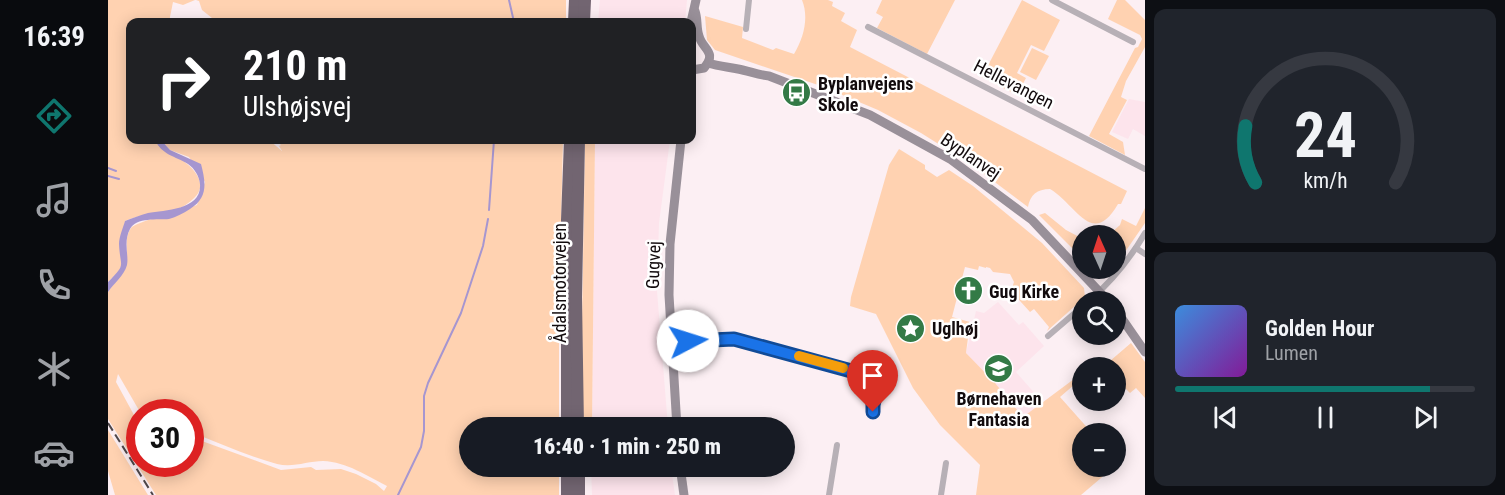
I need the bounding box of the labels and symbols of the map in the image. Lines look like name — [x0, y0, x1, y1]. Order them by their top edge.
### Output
street label: Hellevangen — [970, 55, 1058, 113]
place label: Byplanvejens Skole — [818, 73, 914, 115]
bus stop icon: Byplanvejens Skole — [781, 77, 813, 109]
street label: Byplanvej — [937, 128, 1005, 184]
street label: Ådalsmotorvejen — [548, 223, 570, 343]
north arrow — [1072, 225, 1126, 279]
street label: Gugvej — [642, 241, 664, 289]
church icon: Gug Kirke — [952, 275, 984, 307]
place label: Gug Kirke — [989, 281, 1059, 302]
position arrow — [656, 309, 720, 373]
place icon: Uglhøj — [895, 312, 927, 344]
place label: Uglhøj — [932, 318, 978, 339]
pin — [847, 350, 898, 412]
school or university icon: Børnehaven Fantasia — [983, 353, 1015, 385]
place label: Børnehaven Fantasia — [956, 388, 1042, 430]
speed limit sign: 30 — [126, 399, 204, 477]

